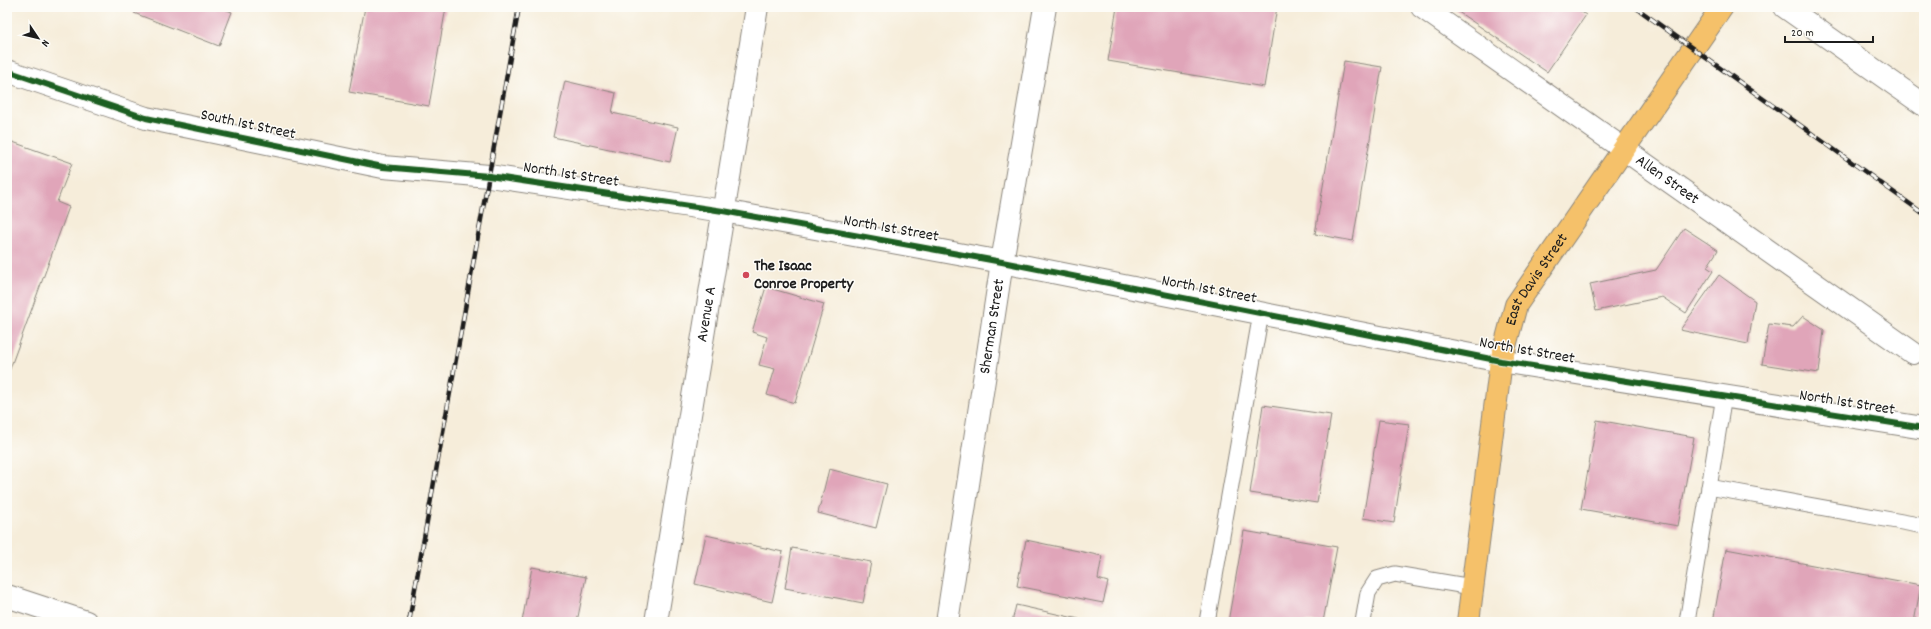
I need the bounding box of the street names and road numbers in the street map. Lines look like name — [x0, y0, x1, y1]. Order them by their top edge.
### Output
street label: South 1st Street — [198, 104, 298, 146]
street label: Allen Street — [1631, 149, 1704, 210]
street label: North 1st Street — [522, 156, 621, 194]
street label: North 1st Street — [841, 209, 941, 249]
street label: East Davis Street — [1499, 229, 1574, 328]
street label: North 1st Street — [1159, 270, 1259, 311]
street label: Sherman Street — [974, 277, 1011, 376]
street label: Avenue A — [691, 284, 723, 344]
street label: North 1st Street — [1477, 331, 1577, 371]
street label: North 1st Street — [1798, 384, 1897, 422]

